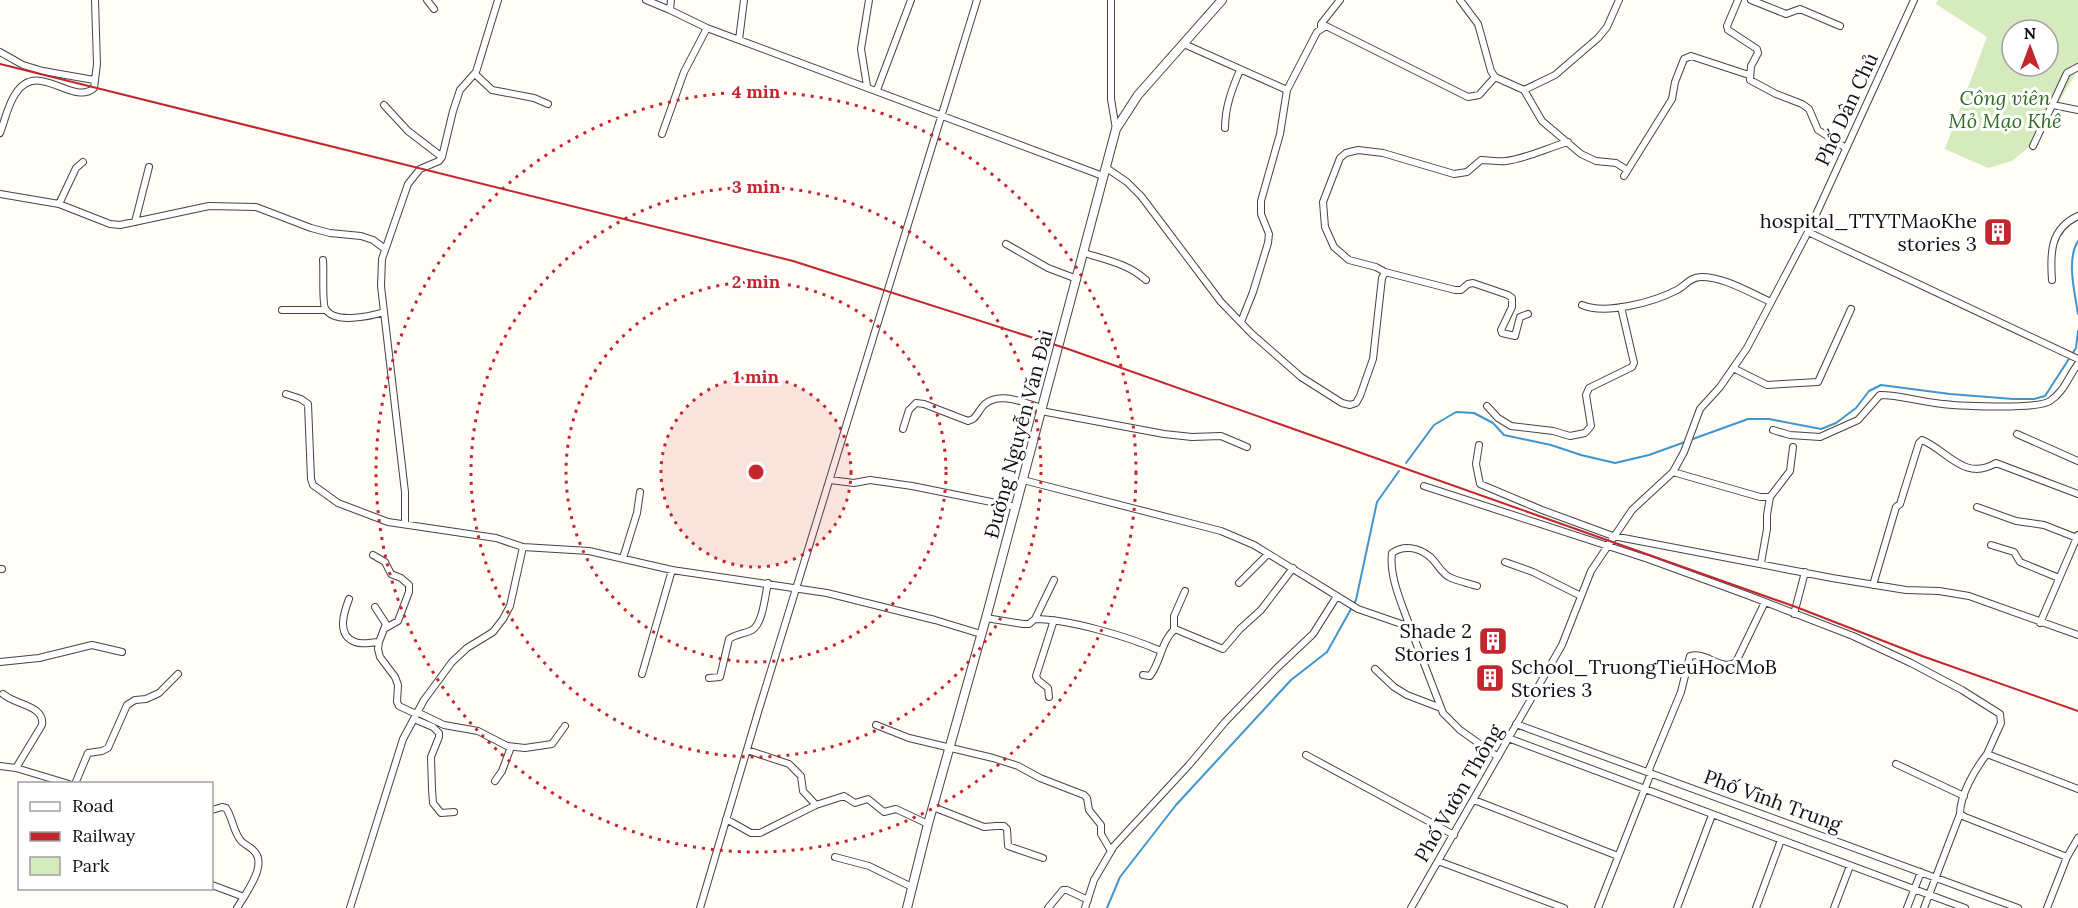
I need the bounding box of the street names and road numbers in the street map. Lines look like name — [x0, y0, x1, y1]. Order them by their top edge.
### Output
street label: Phố Dân Chủ — [1809, 49, 1883, 169]
street label: Đường Nguyễn Văn Đài — [978, 327, 1058, 541]
street label: Phố Vườn Thông — [1408, 719, 1508, 866]
street label: Phố Vĩnh Trung — [1700, 763, 1846, 837]

